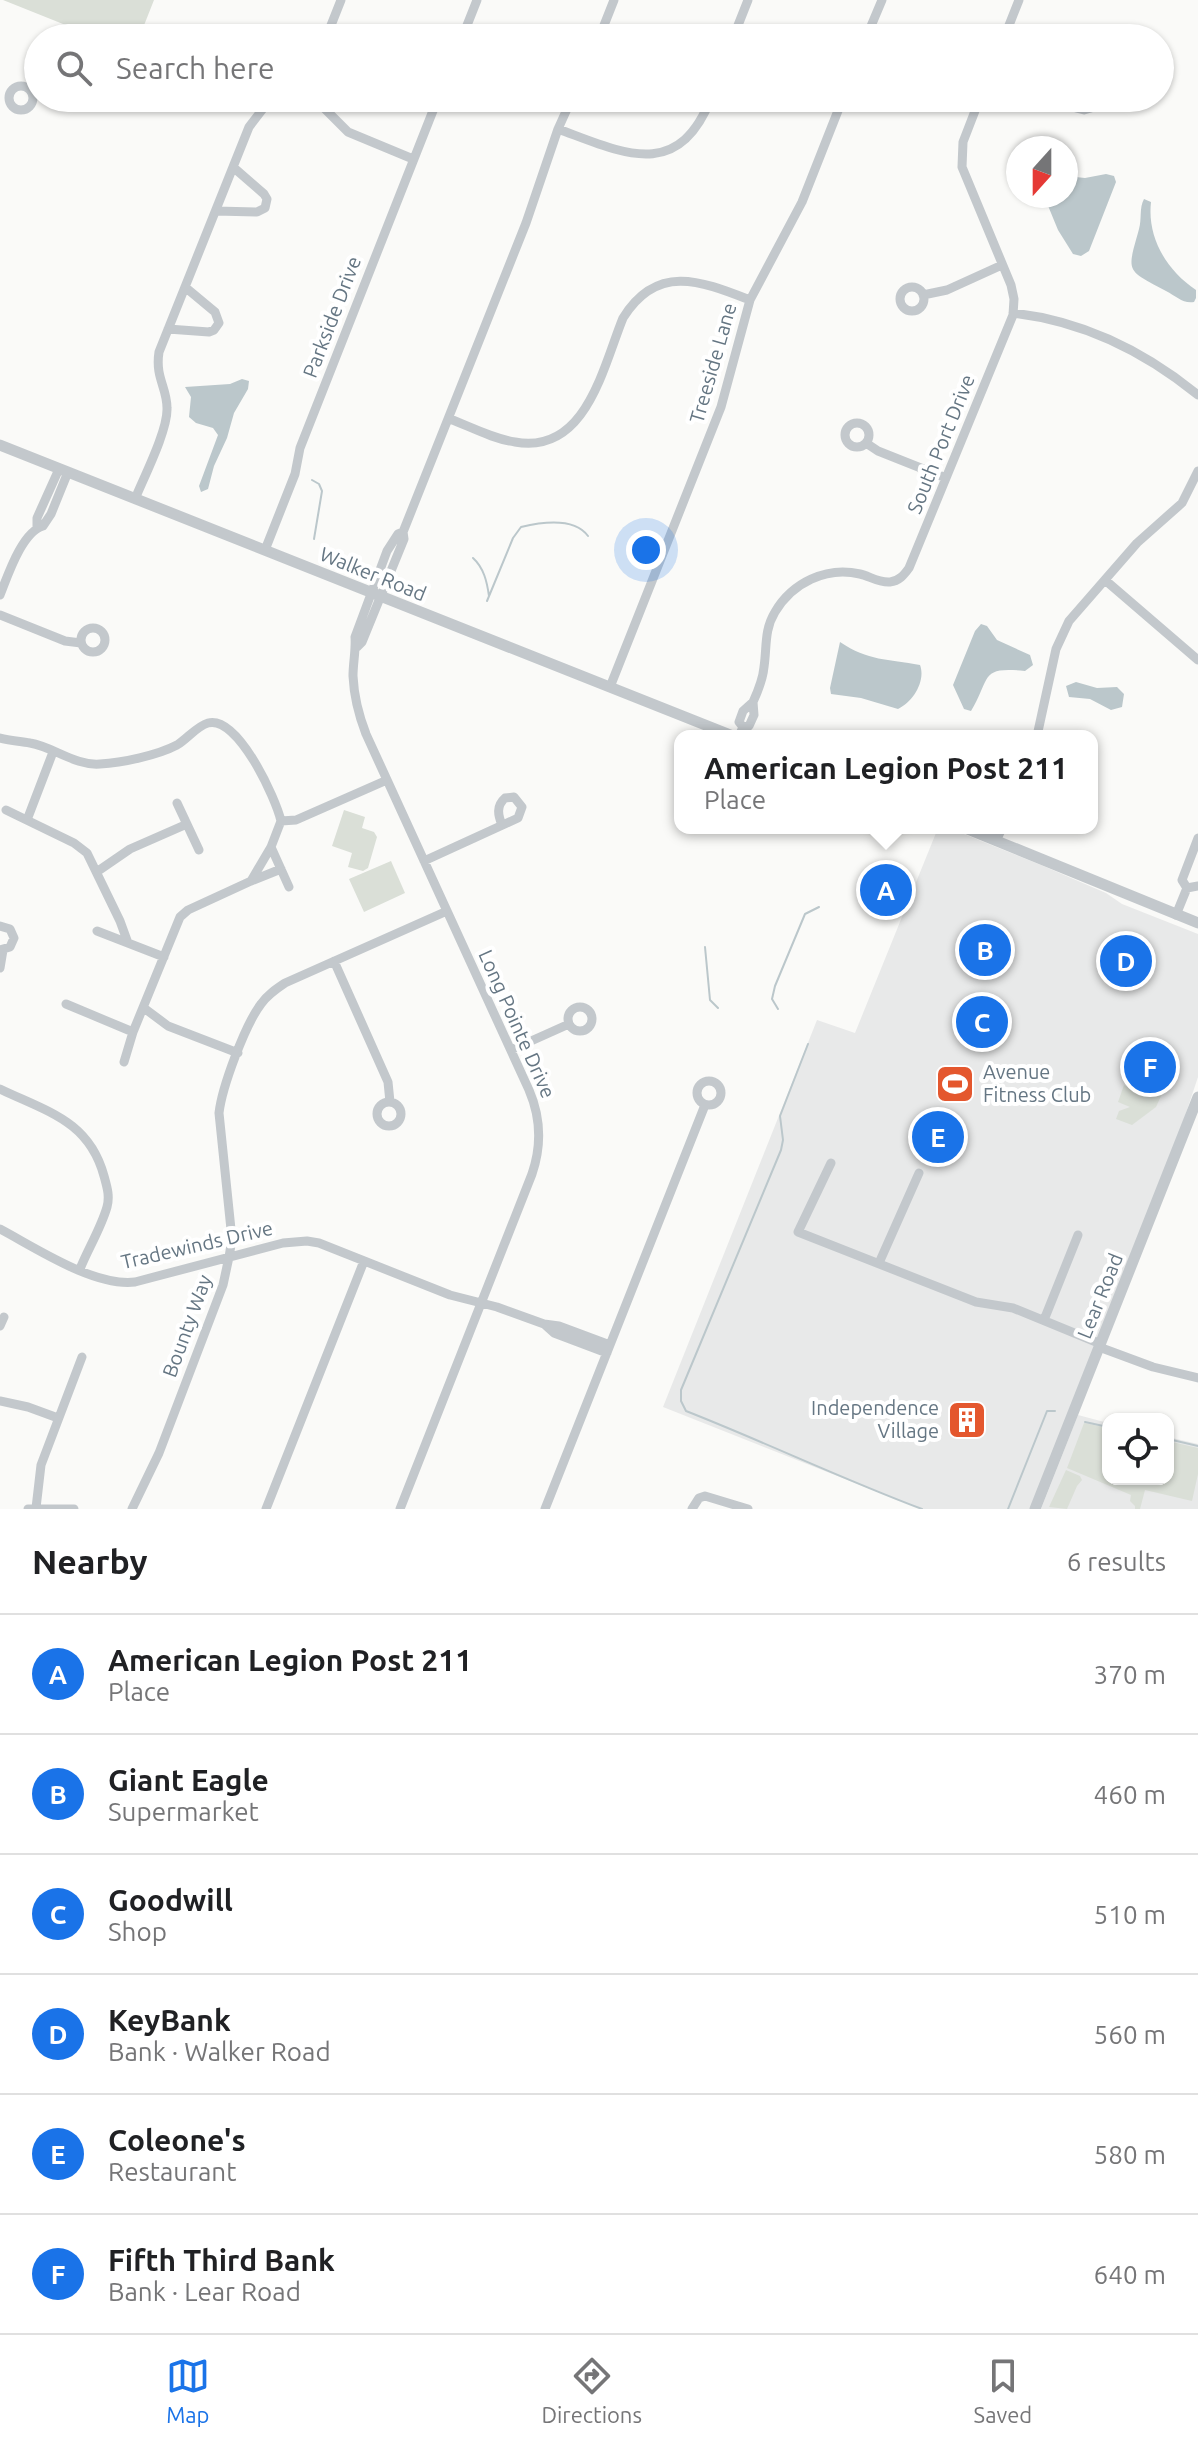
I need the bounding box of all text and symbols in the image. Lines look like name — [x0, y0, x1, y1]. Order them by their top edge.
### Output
search box — [24, 24, 1174, 112]
icon: search — [52, 46, 96, 90]
text: Search here — [116, 51, 275, 85]
north arrow — [1006, 136, 1078, 208]
street label: Parkside Drive — [298, 253, 365, 381]
street label: Treeside Lane — [684, 300, 741, 426]
street label: South Port Drive — [902, 371, 979, 517]
your location — [626, 530, 666, 570]
street label: Walker Road — [317, 542, 430, 605]
popup — [674, 730, 1098, 834]
text: American Legion Post 211 — [704, 751, 1068, 785]
text: Place — [704, 785, 766, 814]
pin: A — [860, 860, 912, 920]
pin: B — [959, 920, 1011, 980]
pin: D — [1100, 931, 1152, 991]
street label: Long Pointe Drive — [474, 946, 560, 1101]
pin: C — [956, 992, 1008, 1052]
pin: F — [1124, 1037, 1176, 1097]
place label: Avenue Fitness Club — [983, 1060, 1091, 1106]
sports icon: Avenue Fitness Club — [934, 1063, 976, 1105]
pin: E — [912, 1107, 964, 1167]
street label: Tradewinds Drive — [119, 1216, 275, 1273]
street label: Lear Road — [1072, 1250, 1127, 1342]
street label: Bounty Way — [157, 1271, 216, 1380]
place label: Independence Village — [811, 1396, 939, 1442]
building icon: Independence Village — [946, 1399, 988, 1441]
map controls — [1102, 1413, 1174, 1485]
button: locate — [1102, 1413, 1174, 1485]
text: Nearby — [32, 1542, 147, 1580]
text: 6 results — [1067, 1547, 1166, 1576]
text: American Legion Post 211 — [108, 1643, 472, 1677]
text: A — [49, 1660, 67, 1689]
text: 370 m — [1094, 1660, 1166, 1689]
text: Place — [108, 1677, 170, 1706]
text: Giant Eagle — [108, 1763, 269, 1797]
text: B — [49, 1780, 67, 1809]
text: 460 m — [1094, 1780, 1166, 1809]
text: Supermarket — [108, 1797, 259, 1826]
text: Goodwill — [108, 1883, 233, 1917]
text: C — [50, 1900, 66, 1929]
text: 510 m — [1094, 1900, 1166, 1929]
text: Shop — [108, 1917, 167, 1946]
text: KeyBank — [108, 2003, 231, 2037]
text: D — [49, 2020, 67, 2049]
text: 560 m — [1094, 2020, 1166, 2049]
text: Bank · Walker Road — [108, 2037, 331, 2066]
text: Coleone's — [108, 2123, 246, 2157]
text: E — [50, 2140, 66, 2169]
text: 580 m — [1094, 2140, 1166, 2169]
text: Restaurant — [108, 2157, 236, 2186]
text: Fifth Third Bank — [108, 2243, 335, 2277]
text: F — [51, 2260, 65, 2289]
text: 640 m — [1094, 2260, 1166, 2289]
text: Bank · Lear Road — [108, 2277, 301, 2306]
tab: Map — [166, 2354, 210, 2427]
tab: Directions — [541, 2354, 642, 2427]
tab: Saved — [974, 2354, 1032, 2427]

